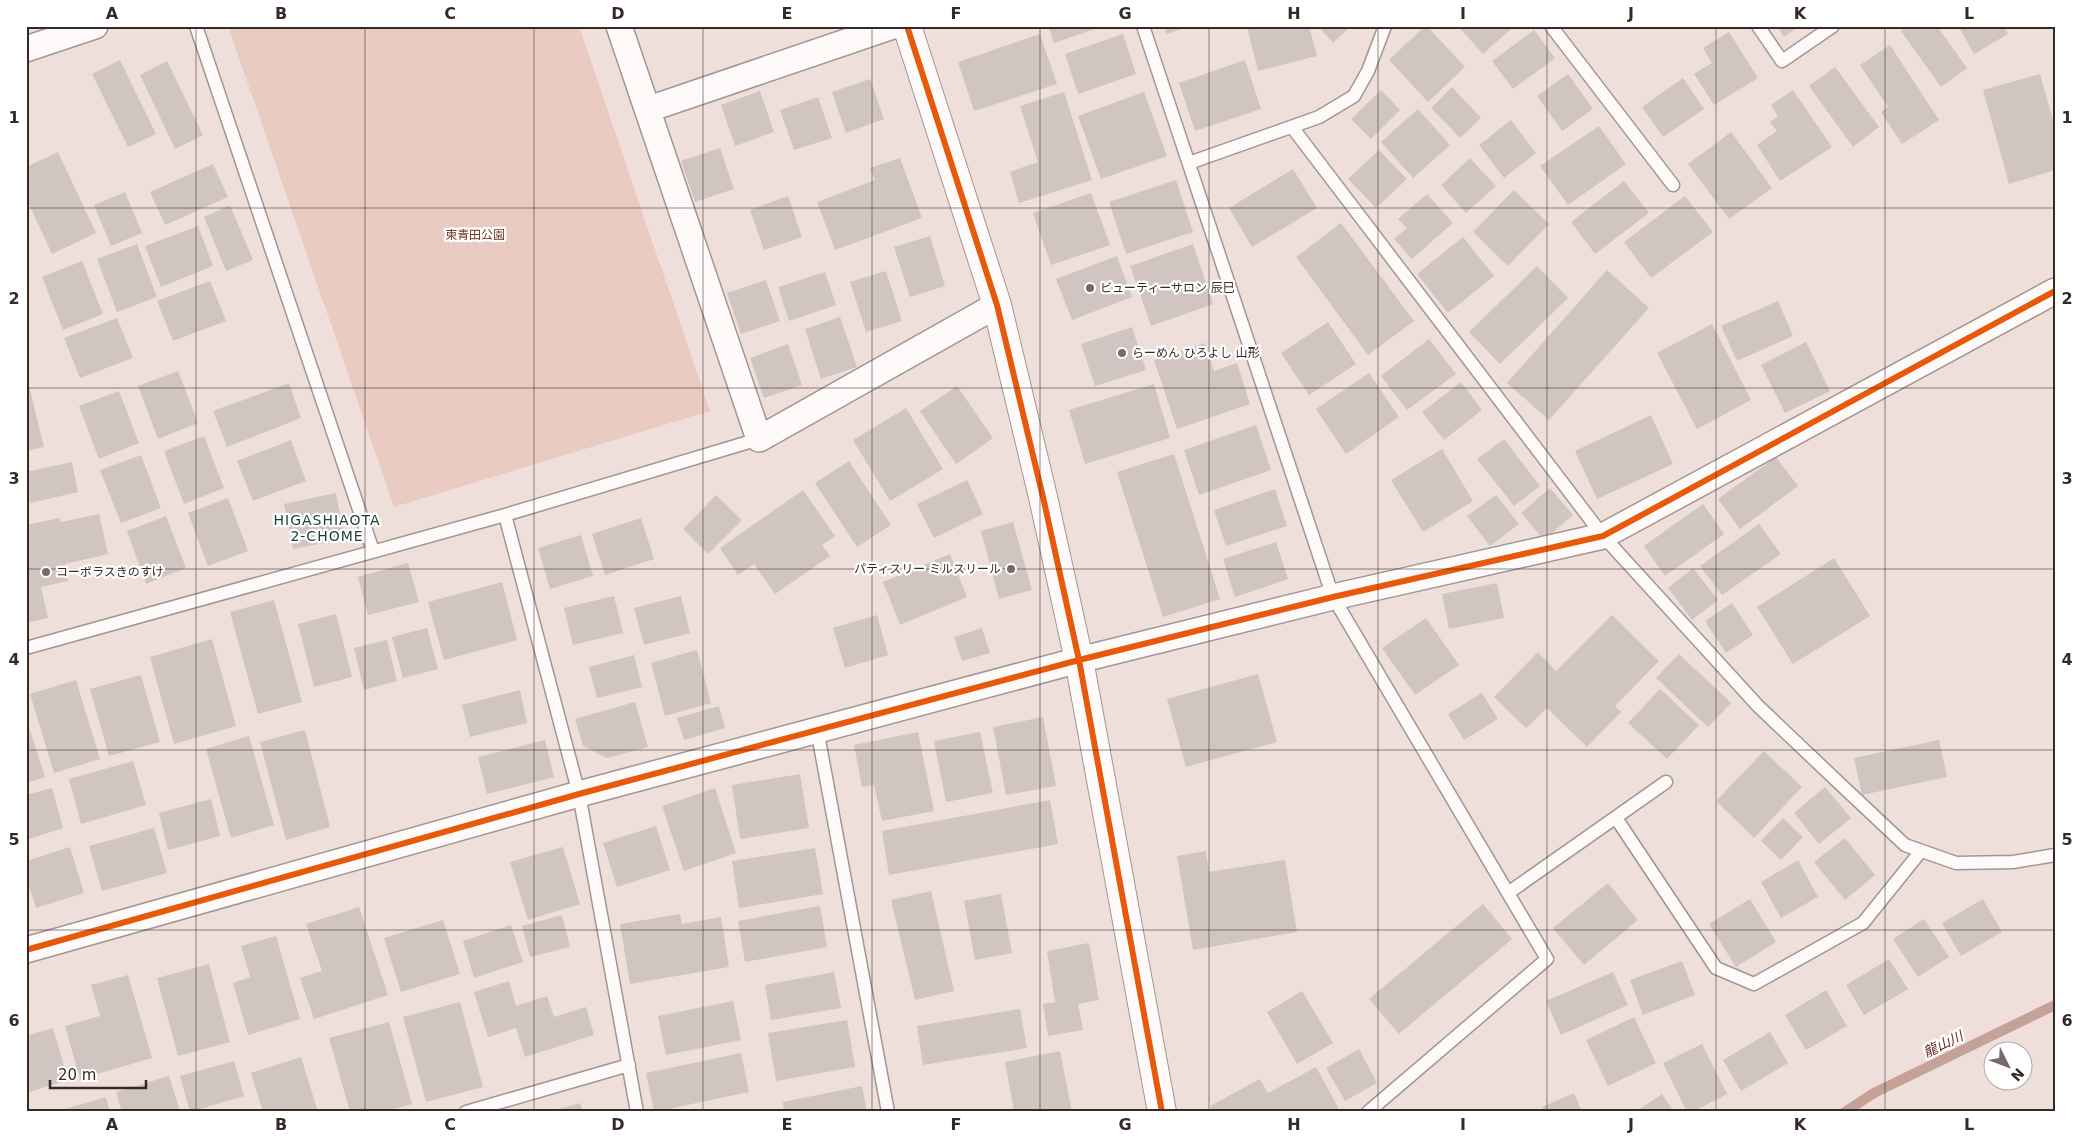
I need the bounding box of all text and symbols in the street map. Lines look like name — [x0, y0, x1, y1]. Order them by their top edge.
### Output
text: A — [106, 4, 119, 23]
text: B — [275, 4, 287, 23]
text: C — [444, 4, 456, 23]
text: D — [611, 4, 625, 23]
text: E — [782, 4, 792, 23]
text: F — [951, 4, 961, 23]
text: G — [1118, 4, 1132, 23]
text: H — [1287, 4, 1301, 23]
text: I — [1460, 4, 1466, 23]
text: J — [1627, 4, 1634, 23]
text: K — [1794, 4, 1807, 23]
text: L — [1964, 4, 1974, 23]
text: 1 — [8, 108, 20, 127]
text: 1 — [2061, 108, 2073, 127]
park label: 東青田公園 — [445, 228, 505, 242]
place label: ビューティーサロン 辰巳 — [1100, 281, 1235, 295]
marker: ビューティーサロン 辰巳 — [1084, 282, 1096, 294]
text: 2 — [8, 289, 20, 308]
text: 2 — [2061, 289, 2073, 308]
place label: らーめん ひろよし 山形 — [1132, 346, 1260, 360]
marker: らーめん ひろよし 山形 — [1116, 347, 1128, 359]
text: 3 — [8, 469, 20, 488]
text: 3 — [2061, 469, 2073, 488]
district label: HIGASHIAOTA 2-CHOME — [273, 512, 381, 544]
place label: パティスリー ミルスリール — [854, 562, 1001, 576]
marker: パティスリー ミルスリール — [1005, 563, 1017, 575]
place label: コーポラスきのすけ — [56, 565, 164, 579]
marker: コーポラスきのすけ — [40, 566, 52, 578]
text: 4 — [8, 650, 20, 669]
text: 4 — [2061, 650, 2073, 669]
text: 5 — [8, 830, 20, 849]
text: 5 — [2061, 830, 2073, 849]
text: 6 — [8, 1011, 20, 1030]
text: 6 — [2061, 1011, 2073, 1030]
water label: 龍山川 — [1921, 1027, 1967, 1060]
north arrow — [1984, 1040, 2034, 1090]
scale bar — [50, 1058, 146, 1090]
text: N — [2008, 1065, 2028, 1084]
text: 20 m — [58, 1066, 96, 1084]
text: A — [106, 1115, 119, 1134]
text: B — [275, 1115, 287, 1134]
text: C — [444, 1115, 456, 1134]
text: D — [611, 1115, 625, 1134]
text: E — [782, 1115, 792, 1134]
text: F — [951, 1115, 961, 1134]
text: G — [1118, 1115, 1132, 1134]
text: H — [1287, 1115, 1301, 1134]
text: I — [1460, 1115, 1466, 1134]
text: J — [1627, 1115, 1634, 1134]
text: K — [1794, 1115, 1807, 1134]
text: L — [1964, 1115, 1974, 1134]

